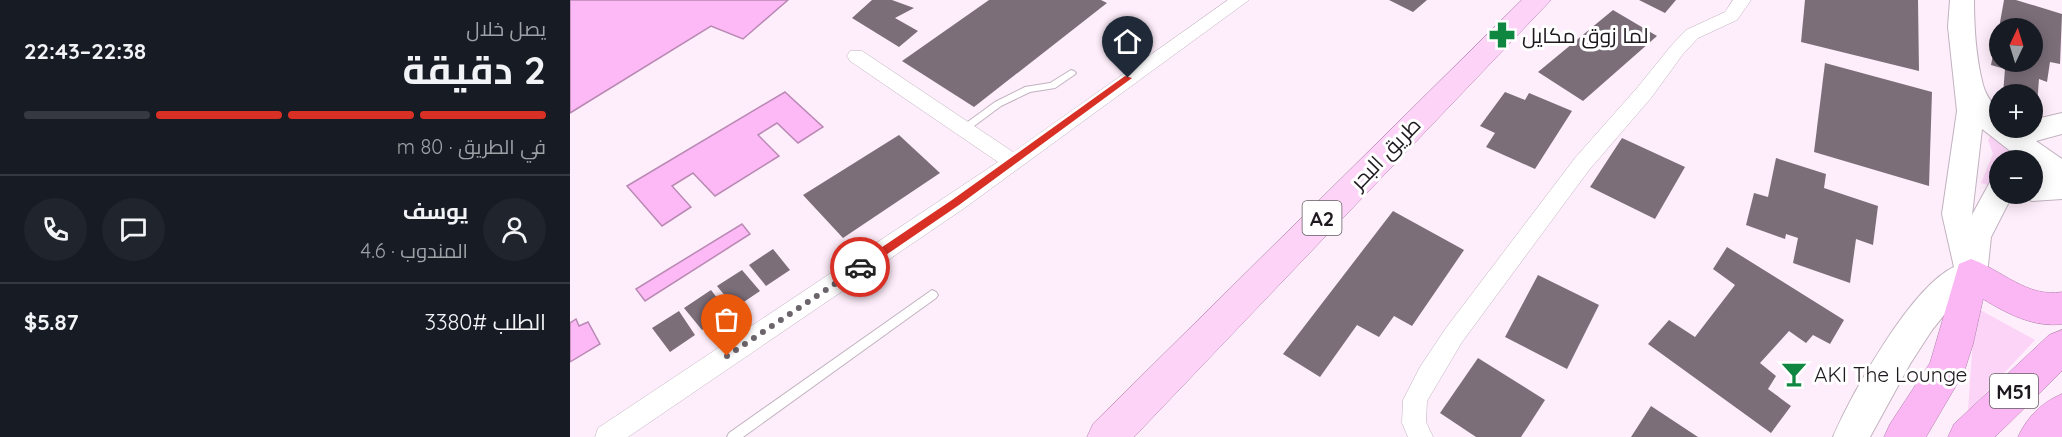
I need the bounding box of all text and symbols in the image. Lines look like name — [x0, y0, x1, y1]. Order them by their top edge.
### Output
text: يصل خلال — [466, 16, 546, 41]
pin — [1102, 16, 1153, 78]
north arrow — [1989, 18, 2043, 72]
map controls — [1989, 18, 2043, 204]
pharmacy icon: لما زوق مكايل — [1487, 20, 1517, 50]
place label: لما زوق مكايل — [1522, 22, 1648, 49]
icon: home — [1111, 25, 1144, 58]
text: 22:38–22:43 — [24, 37, 146, 65]
text: 2 دقيقة — [403, 45, 546, 94]
button: + — [1989, 84, 2043, 138]
street label: طريق البحر — [1344, 111, 1426, 196]
text: في الطريق · 80 m — [397, 134, 546, 159]
button: − — [1989, 150, 2043, 204]
text: يوسف — [403, 197, 468, 225]
button: phone — [24, 198, 87, 261]
button: chat — [102, 198, 165, 261]
button: person — [483, 198, 546, 261]
road number: A2 — [1302, 201, 1341, 235]
courier — [830, 237, 890, 297]
text: المندوب · 4.6 — [361, 238, 468, 263]
icon: car — [844, 251, 877, 284]
pin — [701, 294, 752, 356]
icon: bag — [710, 303, 743, 336]
text: $5.87 — [24, 308, 79, 336]
text: الطلب #3380 — [424, 308, 546, 336]
bar icon: AKI The Lounge — [1779, 359, 1809, 389]
place label: AKI The Lounge — [1814, 361, 1967, 387]
road number: M51 — [1990, 374, 2038, 408]

